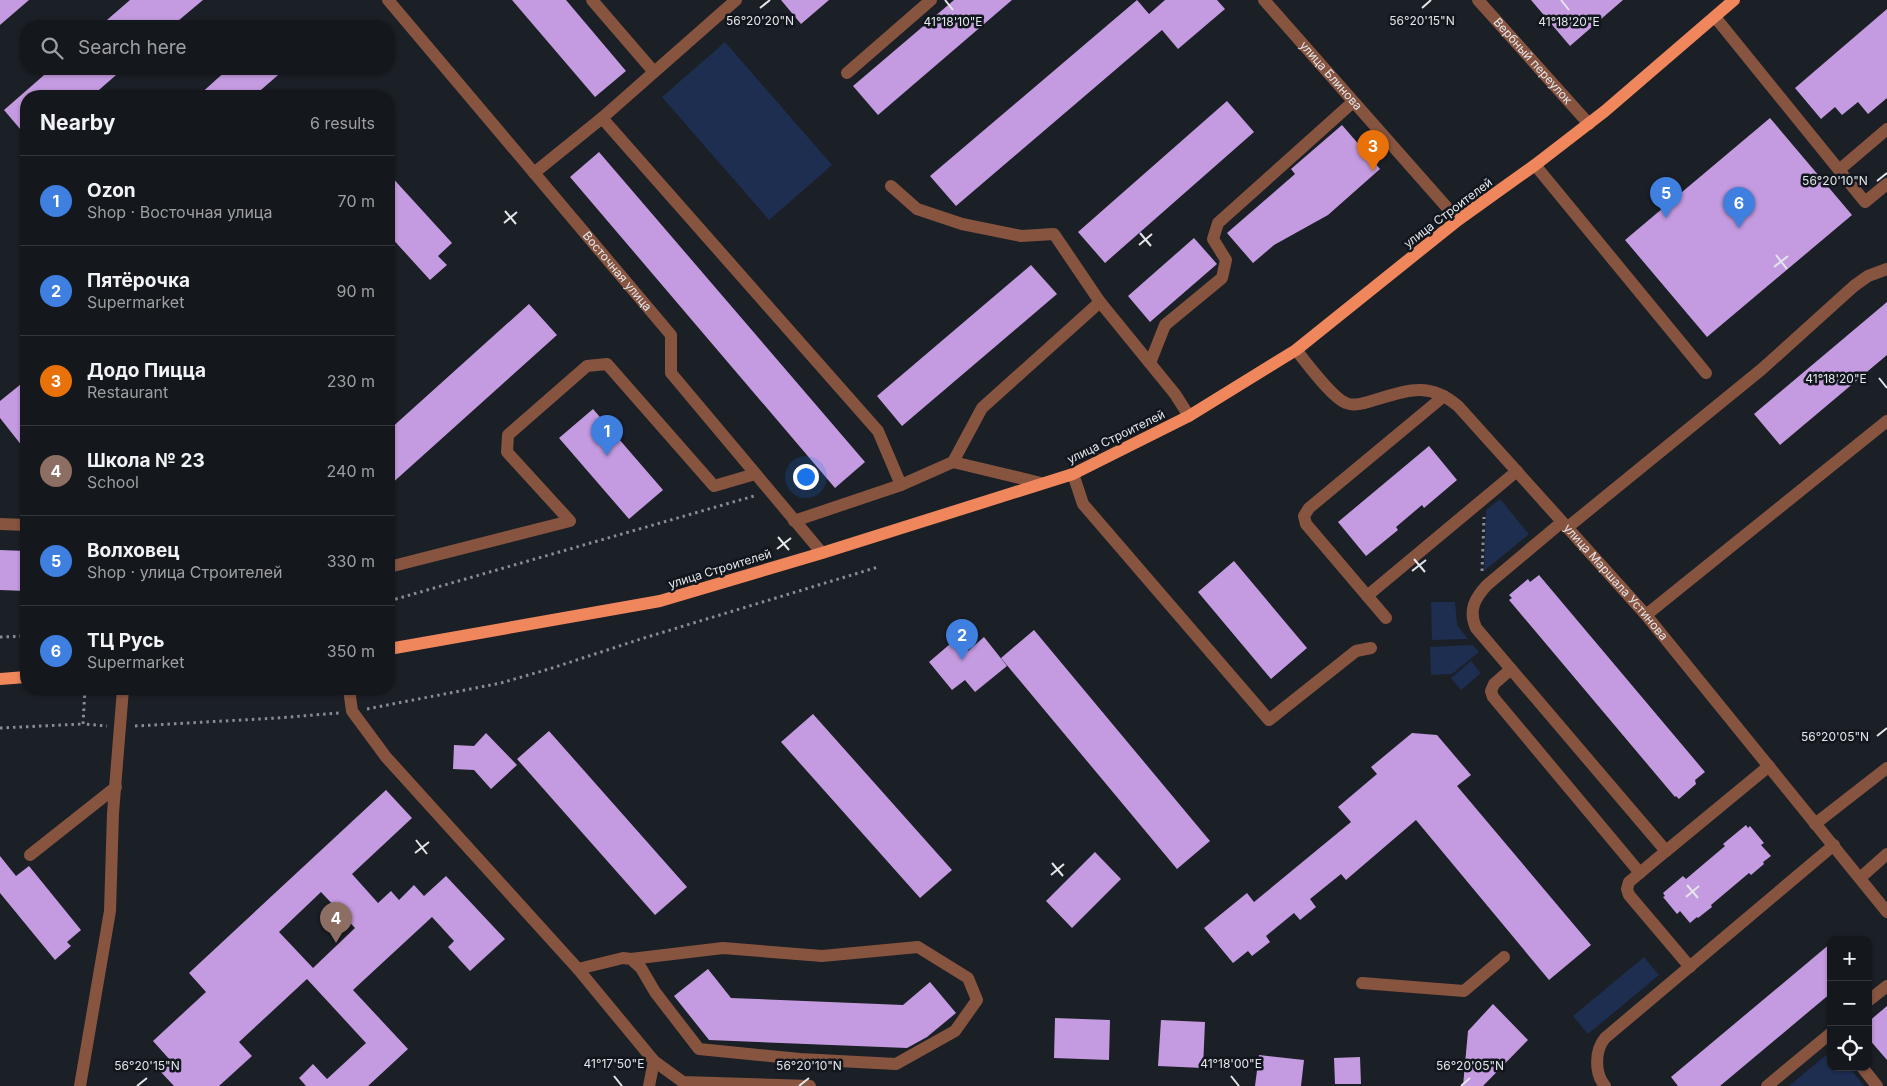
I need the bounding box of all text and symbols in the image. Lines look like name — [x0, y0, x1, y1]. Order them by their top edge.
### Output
text: 56°20'20"N — [726, 13, 794, 28]
text: 56°20'15"N — [1389, 13, 1455, 28]
text: 41°18'10"E — [923, 14, 983, 29]
street label: Вербный переулок — [1491, 14, 1576, 107]
text: 41°18'20"E — [1538, 14, 1600, 29]
search box — [20, 20, 395, 75]
icon: search — [38, 34, 66, 62]
text: Search here — [78, 36, 187, 59]
street label: улица Блинова — [1297, 38, 1366, 113]
text: Nearby — [40, 110, 115, 135]
text: 6 results — [310, 113, 375, 133]
pin: 3 — [1357, 130, 1389, 171]
text: 56°20'10"N — [1802, 173, 1868, 188]
street label: улица Строителей — [1400, 174, 1495, 251]
pin: 5 — [1650, 177, 1682, 218]
text: Ozon — [87, 179, 136, 202]
pin: 6 — [1723, 187, 1755, 228]
text: 1 — [53, 191, 59, 211]
text: 70 m — [338, 191, 375, 211]
text: Shop · Восточная улица — [87, 202, 272, 222]
street label: Восточная улица — [580, 228, 655, 314]
text: Пятёрочка — [87, 269, 190, 292]
text: 2 — [51, 281, 61, 301]
text: 90 m — [336, 281, 375, 301]
text: Supermarket — [87, 292, 184, 312]
text: Додо Пицца — [87, 359, 206, 382]
text: 3 — [51, 371, 61, 391]
text: 230 m — [327, 371, 375, 391]
text: 41°18'20"E — [1805, 371, 1867, 386]
text: Restaurant — [87, 382, 168, 402]
street label: улица Строителей — [1064, 406, 1167, 467]
pin: 1 — [591, 415, 623, 456]
text: Школа № 23 — [87, 449, 205, 472]
text: 4 — [51, 461, 61, 481]
text: 240 m — [327, 461, 375, 481]
your location — [793, 464, 819, 490]
text: School — [87, 472, 139, 492]
street label: улица Маршала Устинова — [1561, 521, 1671, 643]
text: Волховец — [87, 539, 180, 562]
street label: улица Строителей — [666, 546, 773, 591]
text: 5 — [51, 551, 61, 571]
text: 330 m — [327, 551, 375, 571]
text: Shop · улица Строителей — [87, 562, 282, 582]
pin: 2 — [946, 619, 978, 660]
text: ТЦ Русь — [87, 629, 165, 652]
text: 6 — [51, 641, 61, 661]
text: 350 m — [327, 641, 375, 661]
text: Supermarket — [87, 652, 184, 672]
text: 56°20'05"N — [1801, 729, 1869, 744]
pin: 4 — [320, 902, 352, 943]
map controls — [1827, 936, 1872, 1071]
button: + — [1827, 936, 1872, 981]
button: − — [1827, 981, 1872, 1026]
button: locate — [1827, 1026, 1872, 1071]
text: 41°17'50"E — [584, 1056, 644, 1071]
text: 41°18'00"E — [1200, 1056, 1262, 1071]
text: 56°20'15"N — [114, 1058, 180, 1073]
text: 56°20'10"N — [776, 1058, 842, 1073]
text: 56°20'05"N — [1436, 1058, 1504, 1073]

